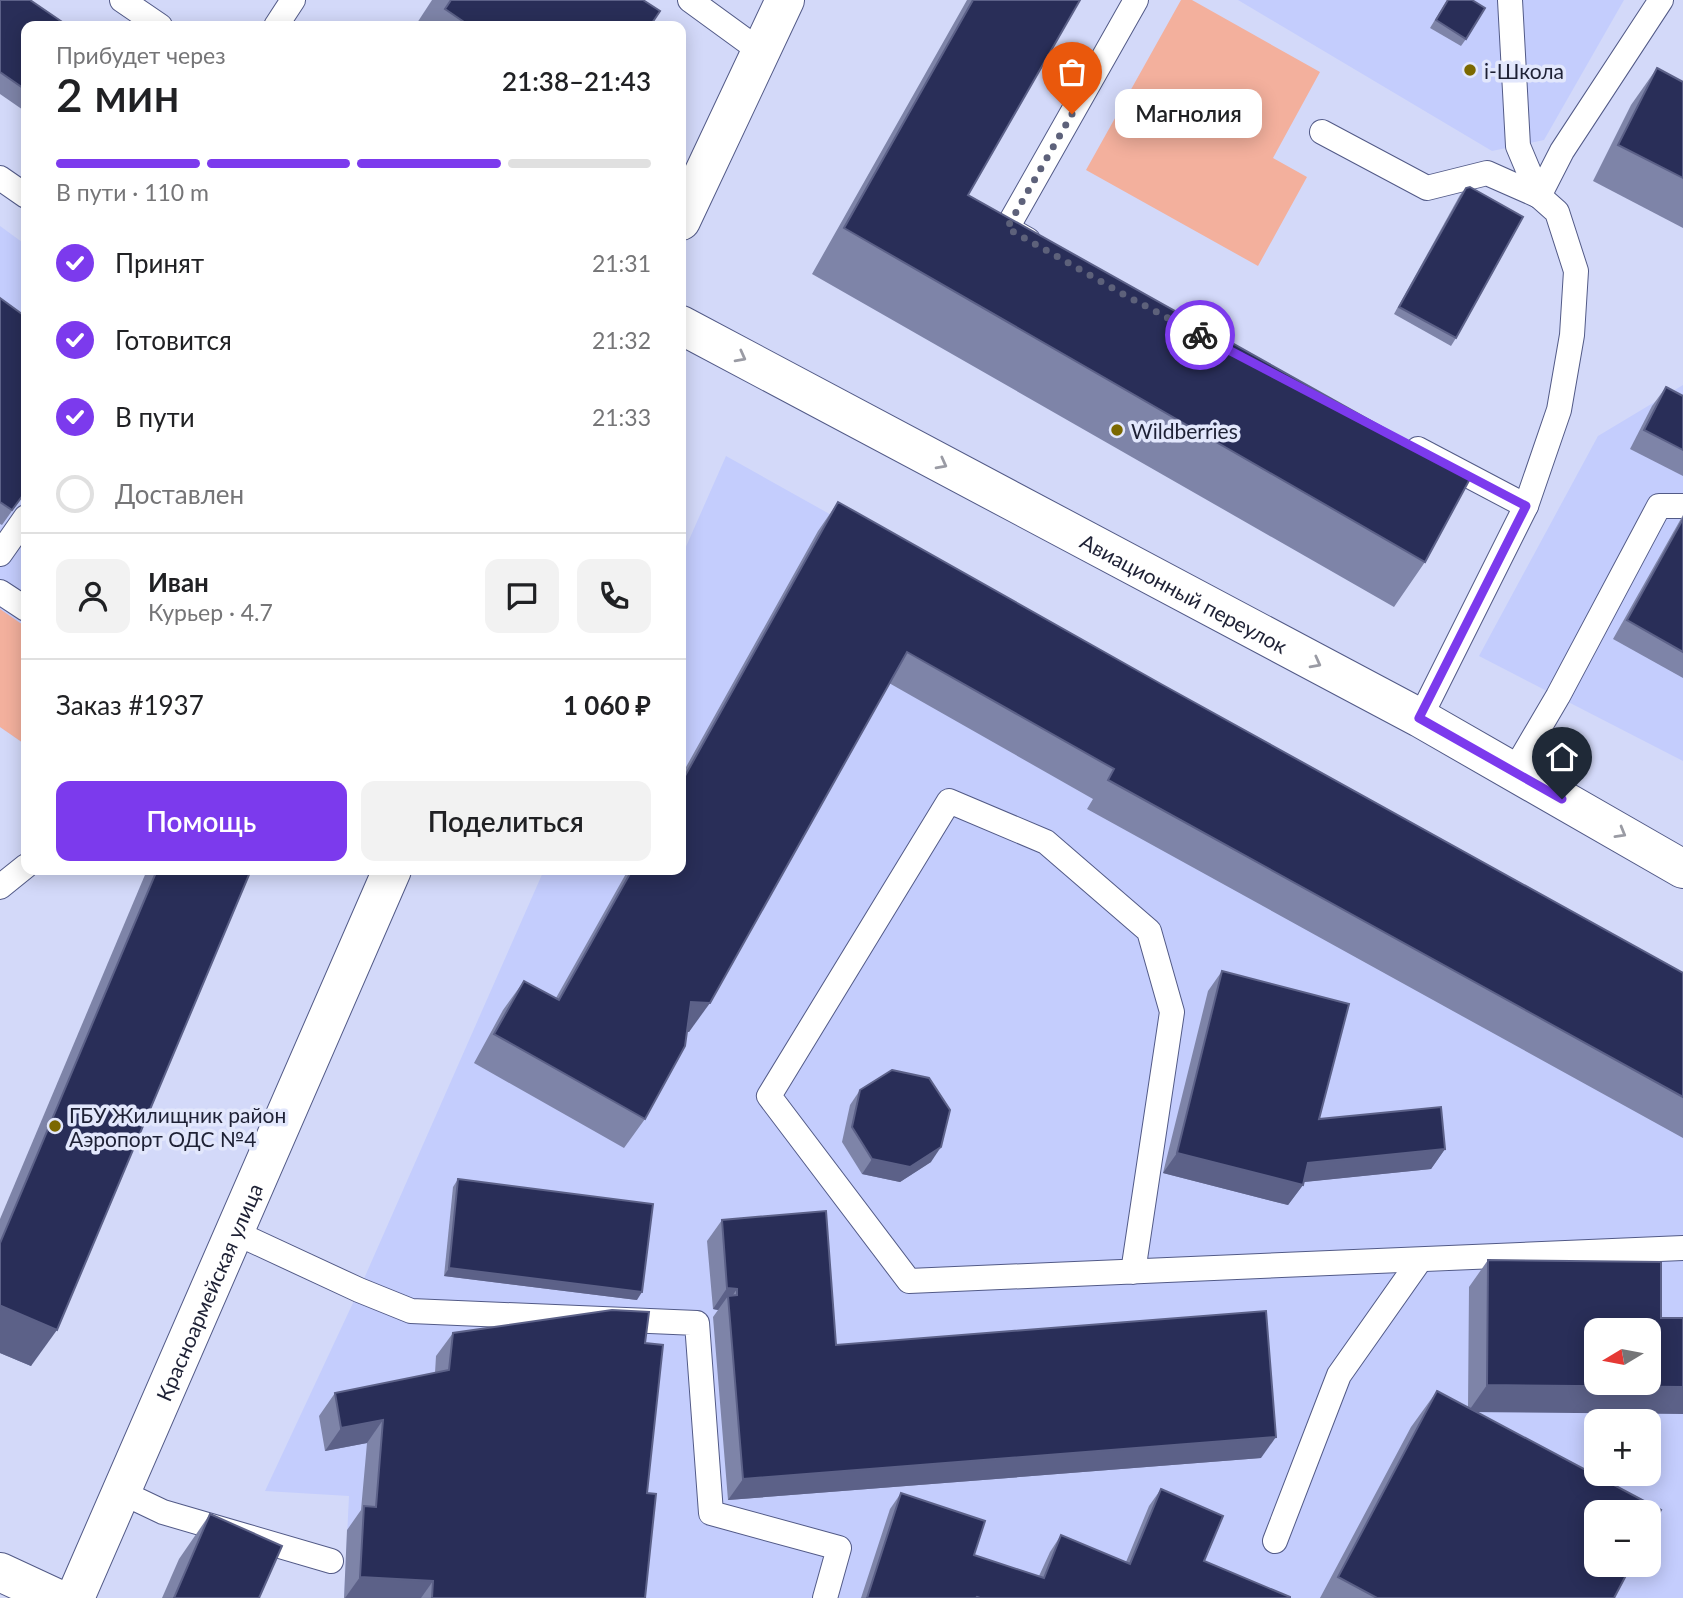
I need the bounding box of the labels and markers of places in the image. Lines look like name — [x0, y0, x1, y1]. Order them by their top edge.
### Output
pin — [1042, 42, 1102, 114]
place label: i-Школа — [1484, 58, 1564, 83]
marker: i-Школа — [1462, 62, 1478, 78]
callout: Магнолия — [1114, 90, 1261, 138]
place label: Wildberries — [1131, 418, 1238, 443]
marker: Wildberries — [1109, 422, 1125, 438]
pin — [1532, 727, 1592, 799]
place label: ГБУ Жилищник район Аэропорт ОДС №4 — [69, 1102, 286, 1151]
marker: ГБУ Жилищник район Аэропорт ОДС №4 — [47, 1118, 63, 1134]

